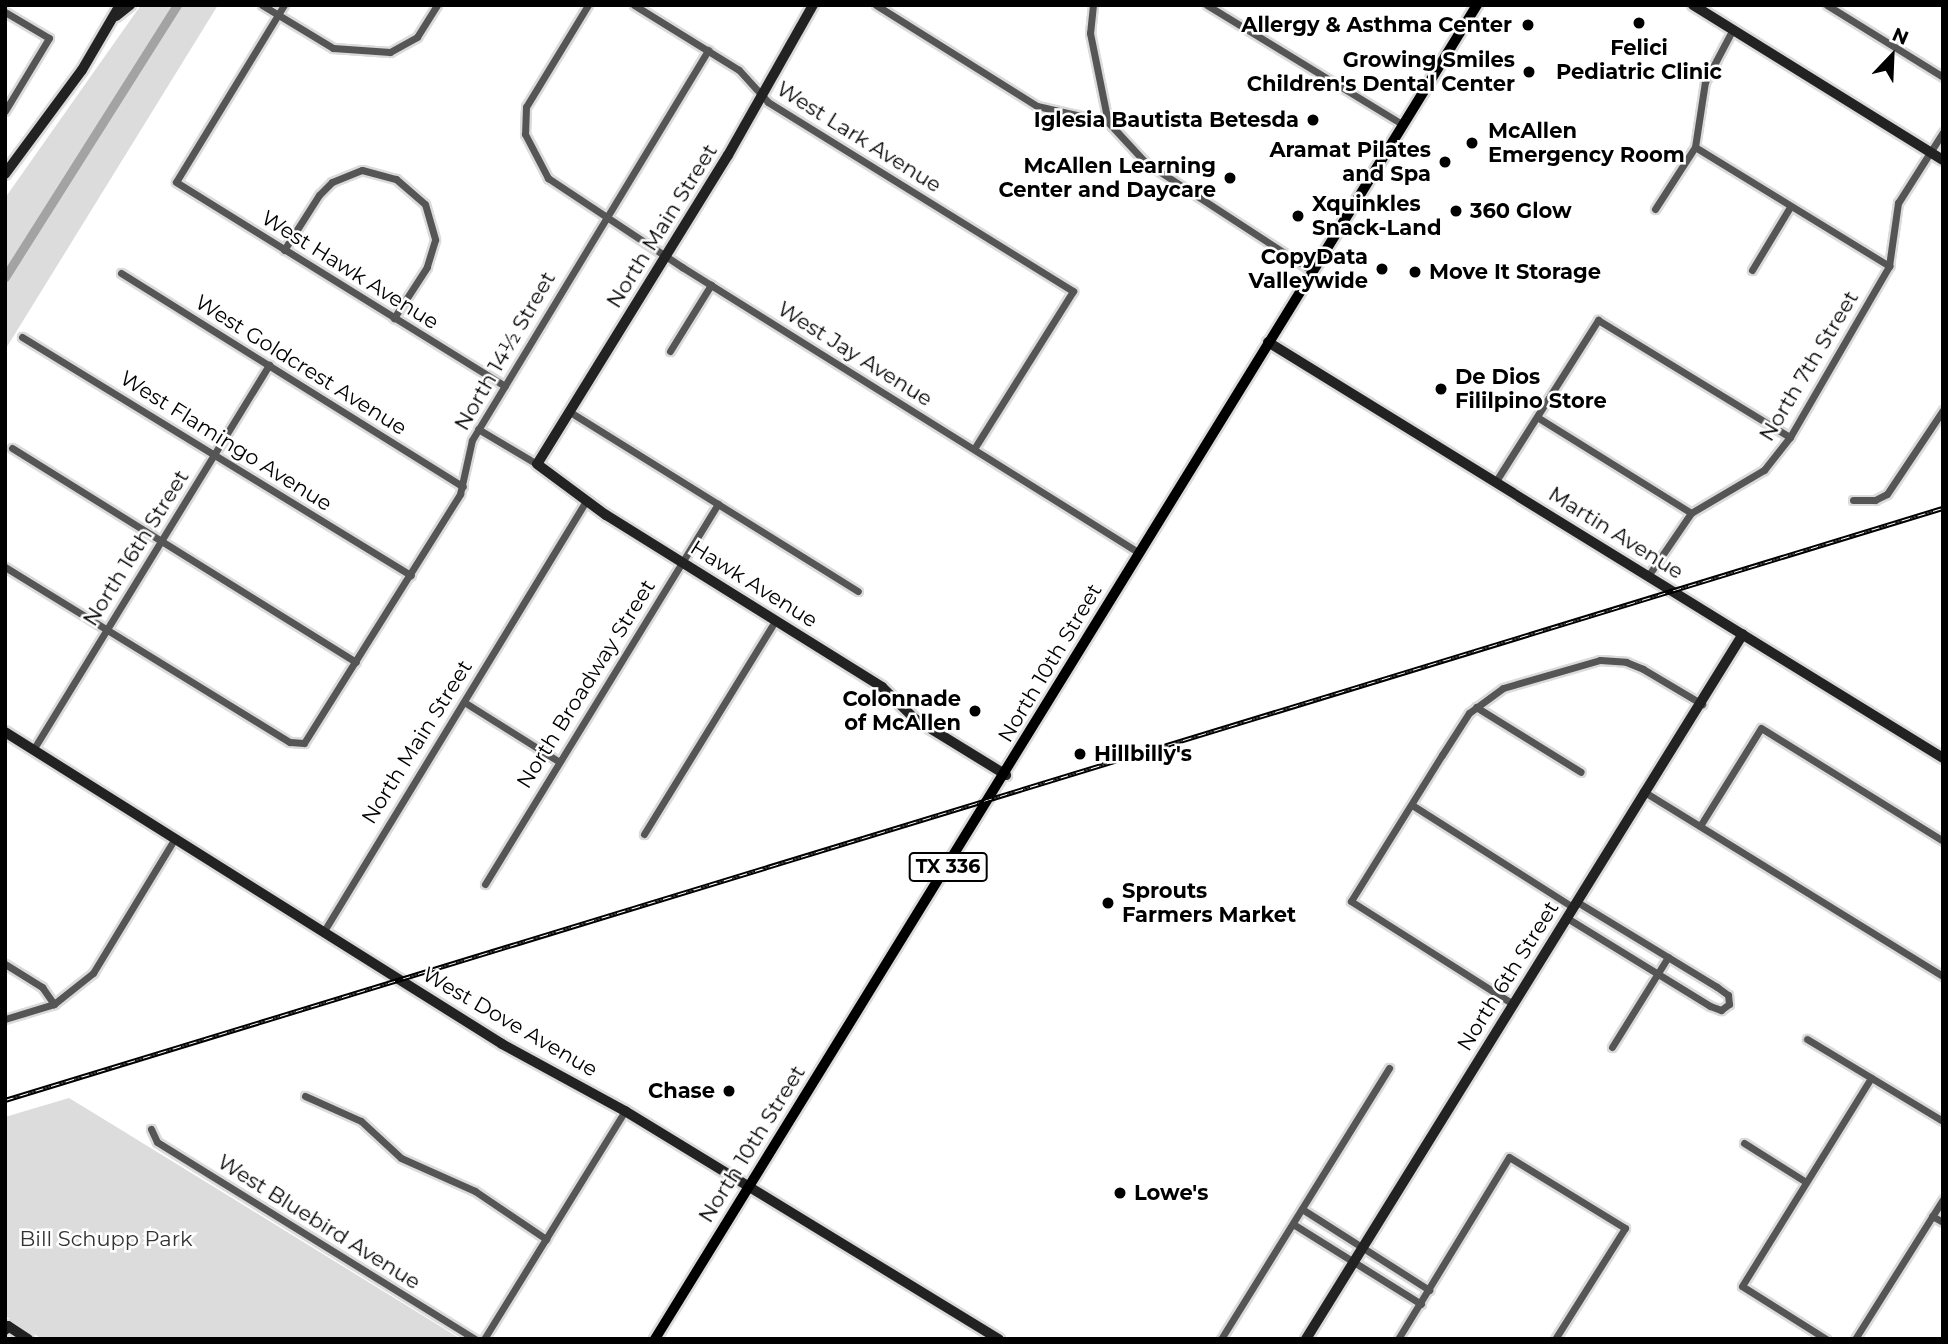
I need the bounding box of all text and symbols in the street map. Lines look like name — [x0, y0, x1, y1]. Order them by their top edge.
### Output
place label: Allergy & Asthma Center — [1241, 12, 1512, 38]
marker: Felici Pediatric Clinic — [1629, 13, 1649, 33]
marker: Allergy & Asthma Center — [1518, 15, 1538, 35]
north arrow — [1857, 21, 1927, 91]
text: N — [1889, 23, 1912, 50]
place label: Felici Pediatric Clinic — [1556, 35, 1722, 85]
place label: Growing Smiles Children's Dental Center — [1247, 47, 1515, 97]
marker: Growing Smiles Children's Dental Center — [1521, 64, 1537, 80]
street label: West Lark Avenue — [772, 76, 946, 198]
place label: Iglesia Bautista Betesda — [1034, 107, 1299, 133]
marker: Iglesia Bautista Betesda — [1305, 112, 1321, 128]
place label: McAllen Emergency Room — [1488, 118, 1685, 168]
marker: McAllen Emergency Room — [1462, 133, 1482, 153]
place label: Aramat Pilates and Spa — [1270, 137, 1431, 187]
street label: North Main Street — [601, 139, 723, 313]
place label: McAllen Learning Center and Daycare — [999, 153, 1216, 203]
marker: Aramat Pilates and Spa — [1437, 154, 1453, 170]
marker: McAllen Learning Center and Daycare — [1222, 170, 1238, 186]
place label: Xquinkles Snack-Land — [1312, 191, 1441, 241]
place label: 360 Glow — [1470, 198, 1572, 224]
marker: 360 Glow — [1448, 203, 1464, 219]
street label: West Hawk Avenue — [257, 205, 443, 335]
marker: Xquinkles Snack-Land — [1290, 208, 1306, 224]
place label: CopyData Valleywide — [1249, 244, 1368, 294]
place label: Move It Storage — [1429, 259, 1601, 285]
marker: CopyData Valleywide — [1374, 261, 1390, 277]
marker: Move It Storage — [1407, 264, 1423, 280]
street label: North 14½ Street — [449, 267, 561, 435]
street label: North 7th Street — [1754, 286, 1864, 446]
street label: West Goldcrest Avenue — [191, 290, 411, 440]
street label: West Jay Avenue — [773, 296, 937, 412]
place label: De Dios Fililpino Store — [1455, 364, 1607, 414]
street label: West Flamingo Avenue — [115, 365, 337, 517]
marker: De Dios Fililpino Store — [1433, 381, 1449, 397]
street label: North 16th Street — [78, 465, 194, 631]
street label: Martin Avenue — [1544, 481, 1688, 585]
street label: Hawk Avenue — [686, 535, 822, 633]
street label: North Broadway Street — [511, 575, 661, 793]
street label: North 10th Street — [993, 579, 1107, 747]
street label: North Main Street — [356, 655, 478, 829]
place label: Colonnade of McAllen — [843, 686, 961, 736]
marker: Colonnade of McAllen — [967, 703, 983, 719]
place label: Hillbilly's — [1094, 741, 1192, 767]
marker: Hillbilly's — [1072, 746, 1088, 762]
road number: TX 336 — [908, 852, 988, 882]
place label: Sprouts Farmers Market — [1122, 878, 1296, 928]
marker: Sprouts Farmers Market — [1100, 895, 1116, 911]
street label: North 6th Street — [1452, 897, 1564, 1055]
street label: West Dove Avenue — [418, 962, 602, 1082]
street label: North 10th Street — [693, 1061, 811, 1227]
place label: Chase — [648, 1078, 715, 1104]
marker: Chase — [721, 1083, 737, 1099]
street label: West Bluebird Avenue — [213, 1149, 425, 1295]
place label: Lowe's — [1134, 1180, 1208, 1206]
marker: Lowe's — [1112, 1185, 1128, 1201]
park label: Bill Schupp Park — [19, 1226, 193, 1252]

